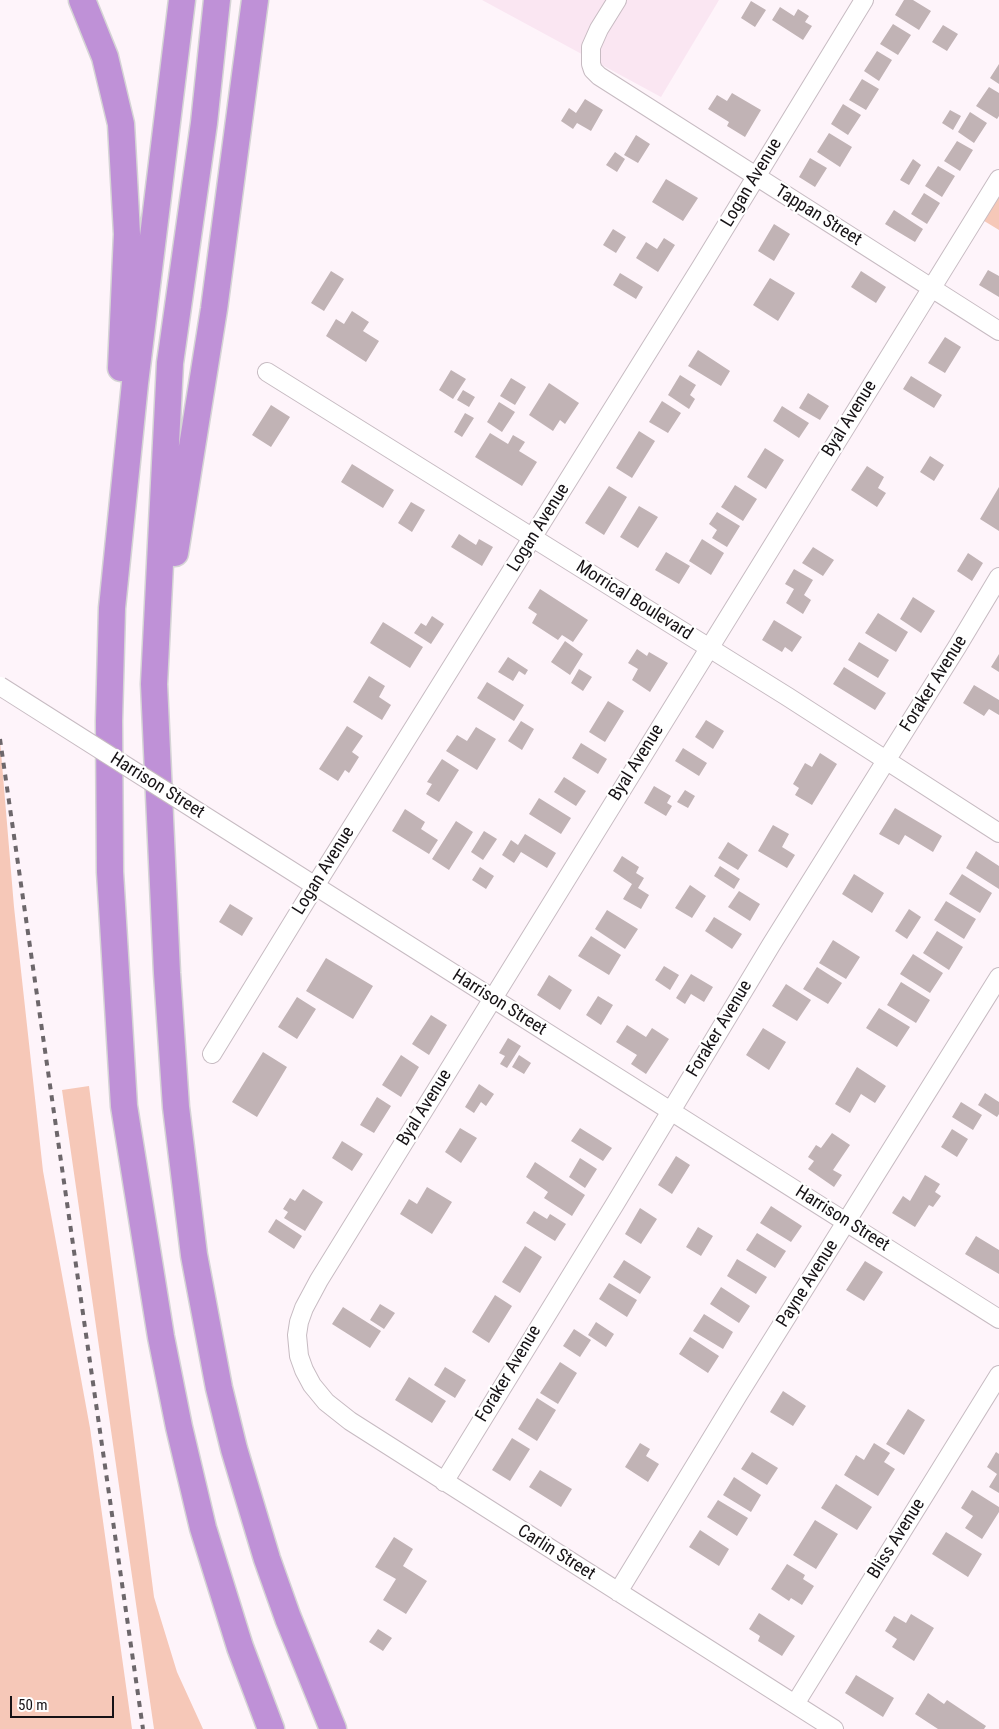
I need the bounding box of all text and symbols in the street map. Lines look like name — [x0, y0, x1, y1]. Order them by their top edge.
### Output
street label: Logan Avenue — [717, 135, 787, 231]
street label: Tappan Street — [771, 181, 865, 251]
street label: Byal Avenue — [818, 377, 882, 461]
street label: Logan Avenue — [503, 480, 575, 576]
street label: Morrical Boulevard — [572, 557, 696, 645]
street label: Foraker Avenue — [896, 632, 972, 736]
street label: Byal Avenue — [605, 721, 669, 805]
street label: Harrison Street — [106, 748, 208, 824]
street label: Logan Avenue — [288, 823, 360, 919]
street label: Harrison Street — [448, 965, 550, 1041]
street label: Foraker Avenue — [683, 977, 757, 1081]
street label: Byal Avenue — [393, 1066, 457, 1150]
street label: Harrison Street — [791, 1181, 893, 1257]
street label: Payne Avenue — [773, 1236, 843, 1332]
street label: Foraker Avenue — [472, 1322, 546, 1426]
street label: Bliss Avenue — [864, 1495, 930, 1583]
street label: Carlin Street — [513, 1521, 599, 1585]
scale bar — [12, 1686, 116, 1718]
text: 50 m — [18, 1696, 48, 1714]

